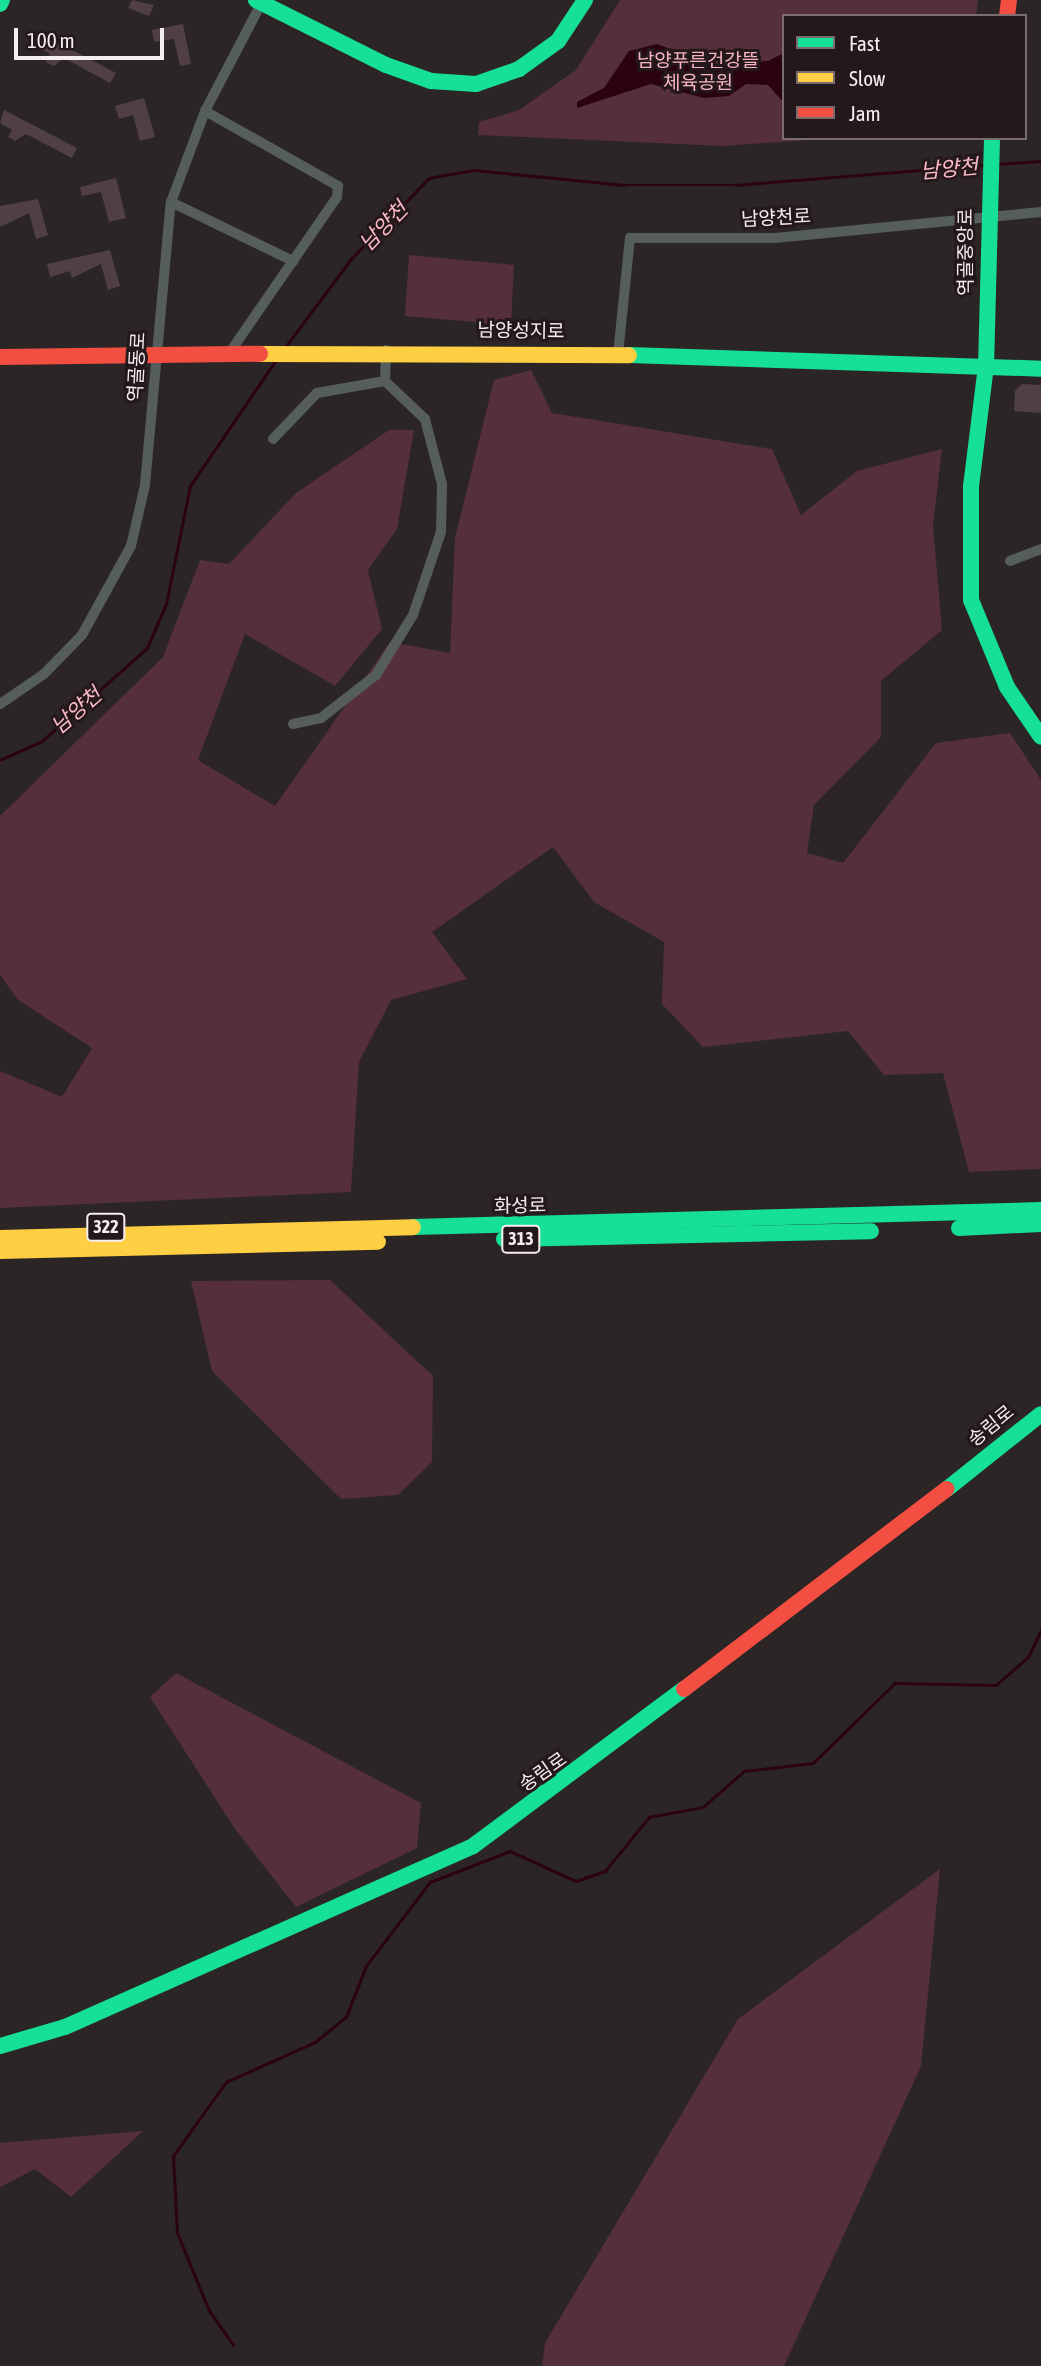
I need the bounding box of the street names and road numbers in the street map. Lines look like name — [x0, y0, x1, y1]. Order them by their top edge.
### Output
street label: 남양천로 — [740, 205, 812, 231]
street label: 역골중앙로 — [955, 208, 977, 296]
street label: 남양성지로 — [477, 319, 565, 343]
street label: 역골동로 — [124, 331, 150, 403]
street label: 화성로 — [494, 1194, 546, 1218]
road number: 322 — [85, 1212, 127, 1242]
road number: 313 — [500, 1224, 542, 1254]
street label: 송림로 — [963, 1401, 1019, 1451]
street label: 송림로 — [515, 1748, 571, 1796]

